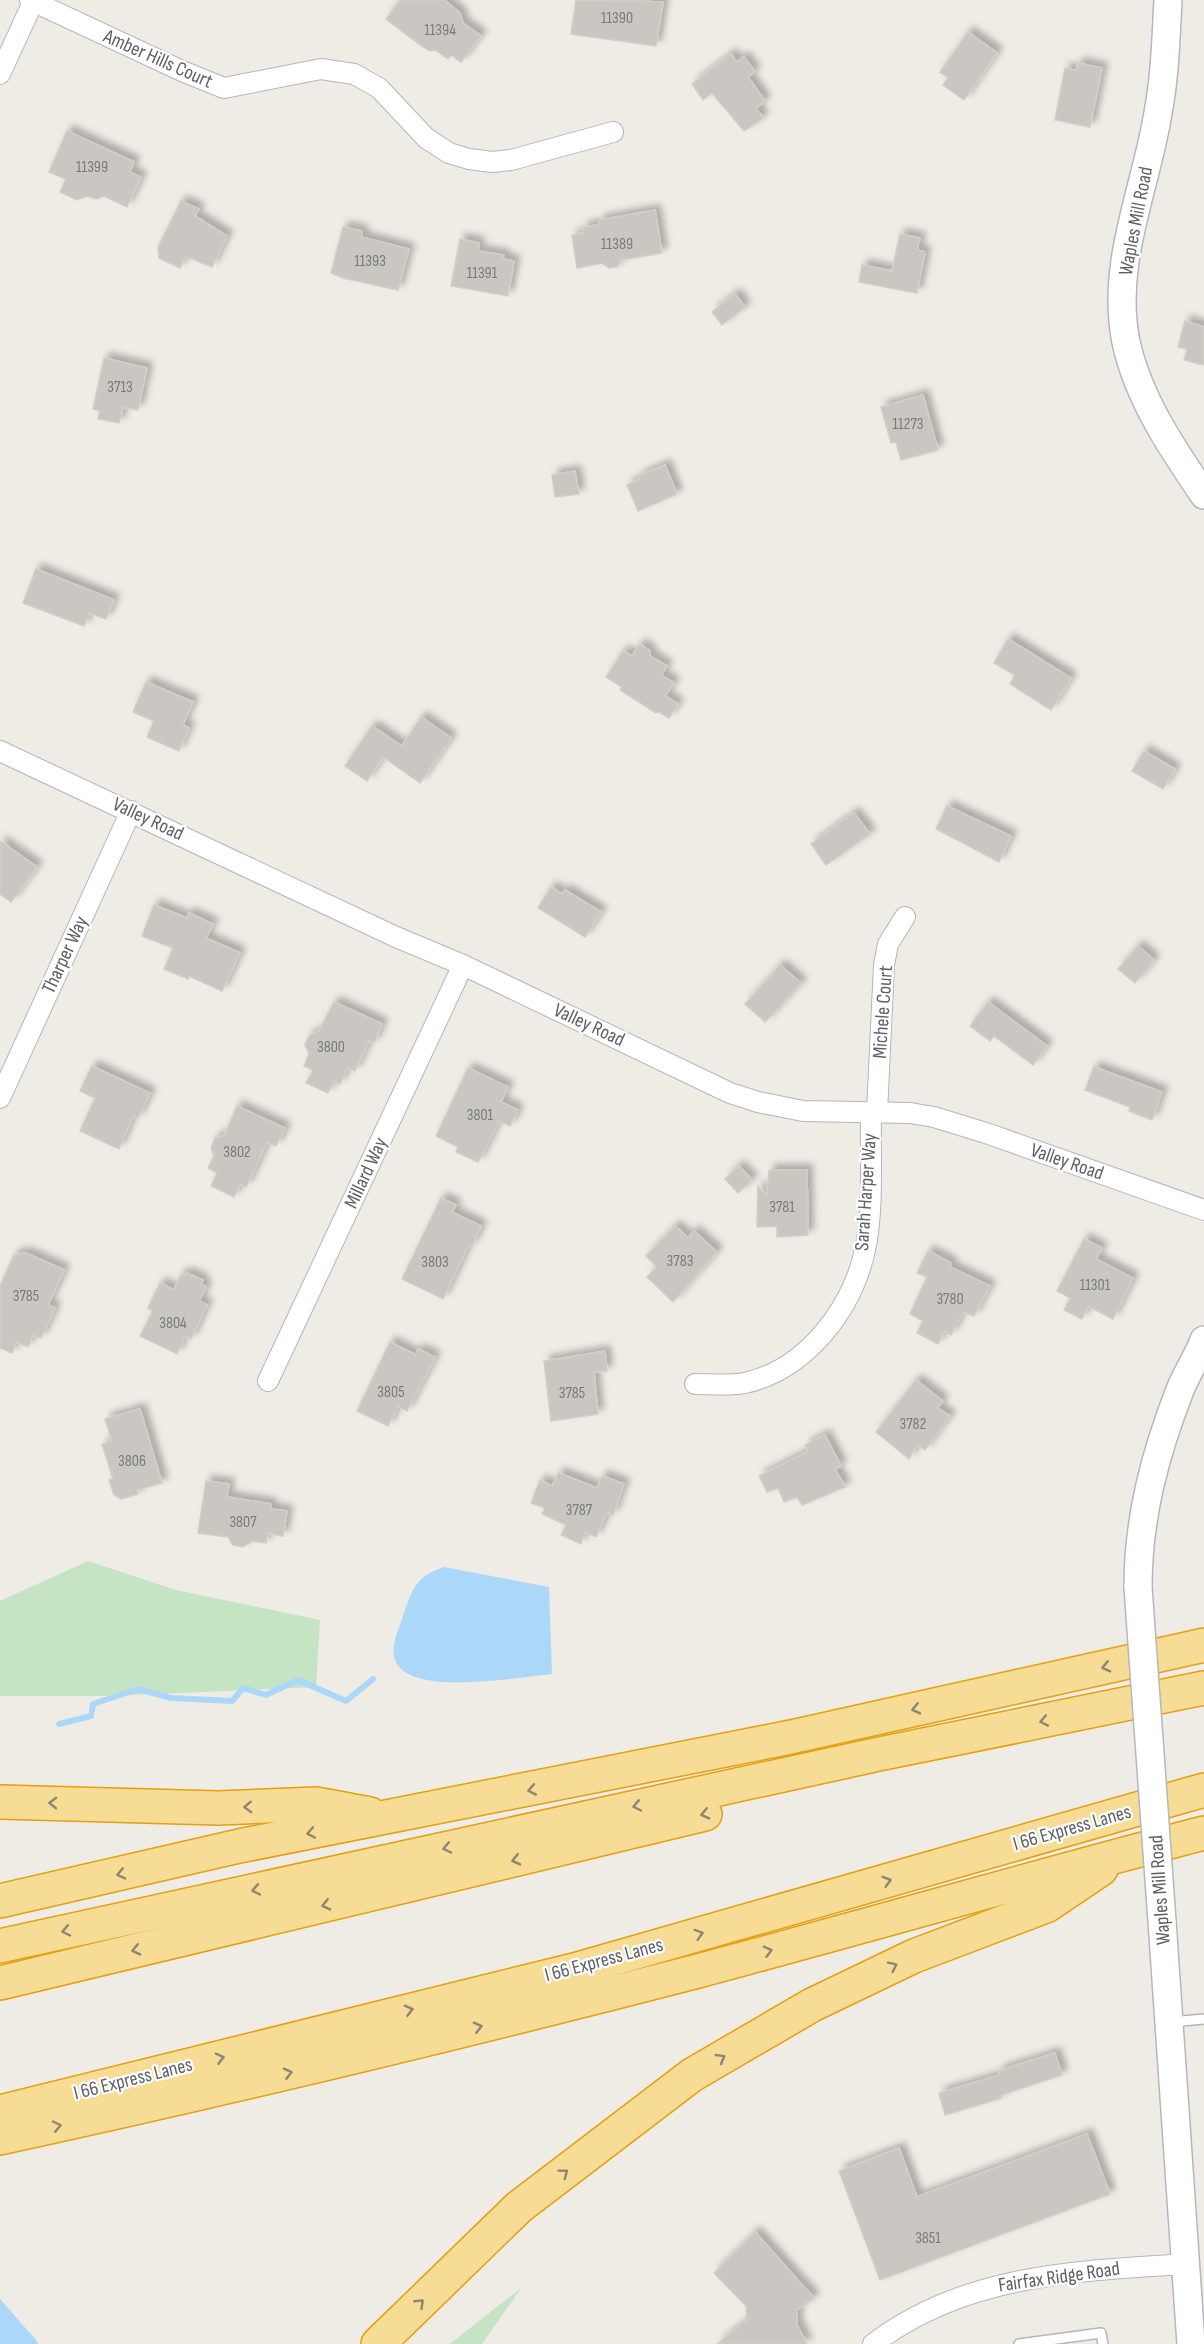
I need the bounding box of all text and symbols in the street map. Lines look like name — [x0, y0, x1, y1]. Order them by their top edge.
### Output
house number: 11390 — [601, 9, 633, 28]
house number: 11394 — [424, 21, 456, 40]
street label: Amber Hills Court — [99, 24, 216, 94]
house number: 11399 — [76, 158, 108, 177]
street label: Waples Mill Road — [1114, 165, 1158, 277]
house number: 11389 — [601, 235, 633, 254]
house number: 11393 — [354, 252, 386, 271]
house number: 11391 — [467, 264, 498, 283]
house number: 3713 — [107, 378, 133, 397]
house number: 11273 — [892, 415, 924, 434]
street label: Valley Road — [109, 792, 187, 846]
street label: Tharper Way — [37, 912, 94, 998]
street label: Michele Court — [868, 965, 898, 1059]
street label: Valley Road — [550, 998, 628, 1052]
house number: 3800 — [317, 1038, 345, 1057]
house number: 3801 — [467, 1106, 494, 1125]
street label: Sarah Harper Way — [850, 1132, 882, 1252]
street label: Millard Way — [339, 1133, 393, 1212]
street label: Valley Road — [1027, 1138, 1107, 1186]
house number: 3802 — [223, 1143, 251, 1162]
house number: 3781 — [769, 1198, 795, 1217]
house number: 3783 — [667, 1252, 693, 1271]
house number: 3803 — [421, 1253, 449, 1272]
house number: 11301 — [1080, 1276, 1111, 1295]
house number: 3785 — [13, 1287, 39, 1306]
house number: 3780 — [936, 1290, 964, 1309]
house number: 3804 — [159, 1314, 187, 1333]
house number: 3805 — [377, 1383, 405, 1402]
house number: 3785 — [559, 1384, 585, 1403]
house number: 3782 — [900, 1415, 926, 1434]
house number: 3806 — [118, 1452, 146, 1471]
house number: 3787 — [566, 1501, 593, 1520]
house number: 3807 — [229, 1513, 257, 1532]
one-way arrow — [1101, 1659, 1111, 1672]
one-way arrow — [911, 1702, 921, 1715]
one-way arrow — [1039, 1714, 1049, 1727]
one-way arrow — [527, 1783, 537, 1796]
one-way arrow — [49, 1797, 58, 1809]
one-way arrow — [633, 1799, 643, 1812]
one-way arrow — [244, 1800, 253, 1813]
street label: I 66 Express Lanes — [1010, 1800, 1134, 1856]
one-way arrow — [700, 1807, 710, 1820]
one-way arrow — [307, 1826, 317, 1839]
street label: Waples Mill Road — [1144, 1834, 1176, 1946]
one-way arrow — [442, 1841, 452, 1854]
one-way arrow — [511, 1852, 521, 1865]
one-way arrow — [116, 1866, 126, 1879]
one-way arrow — [881, 1876, 892, 1888]
one-way arrow — [252, 1882, 262, 1895]
one-way arrow — [321, 1898, 331, 1911]
one-way arrow — [61, 1924, 71, 1937]
one-way arrow — [693, 1929, 704, 1941]
street label: I 66 Express Lanes — [542, 1933, 666, 1987]
one-way arrow — [131, 1943, 141, 1956]
one-way arrow — [763, 1946, 773, 1959]
one-way arrow — [887, 1961, 898, 1973]
one-way arrow — [404, 2005, 414, 2018]
one-way arrow — [472, 2021, 482, 2034]
one-way arrow — [215, 2052, 225, 2065]
street label: I 66 Express Lanes — [71, 2053, 195, 2105]
one-way arrow — [715, 2053, 726, 2065]
one-way arrow — [283, 2068, 293, 2081]
one-way arrow — [52, 2120, 62, 2133]
one-way arrow — [558, 2169, 569, 2180]
house number: 3851 — [915, 2229, 941, 2248]
street label: Fairfax Ridge Road — [997, 2257, 1121, 2297]
one-way arrow — [412, 2300, 423, 2311]

